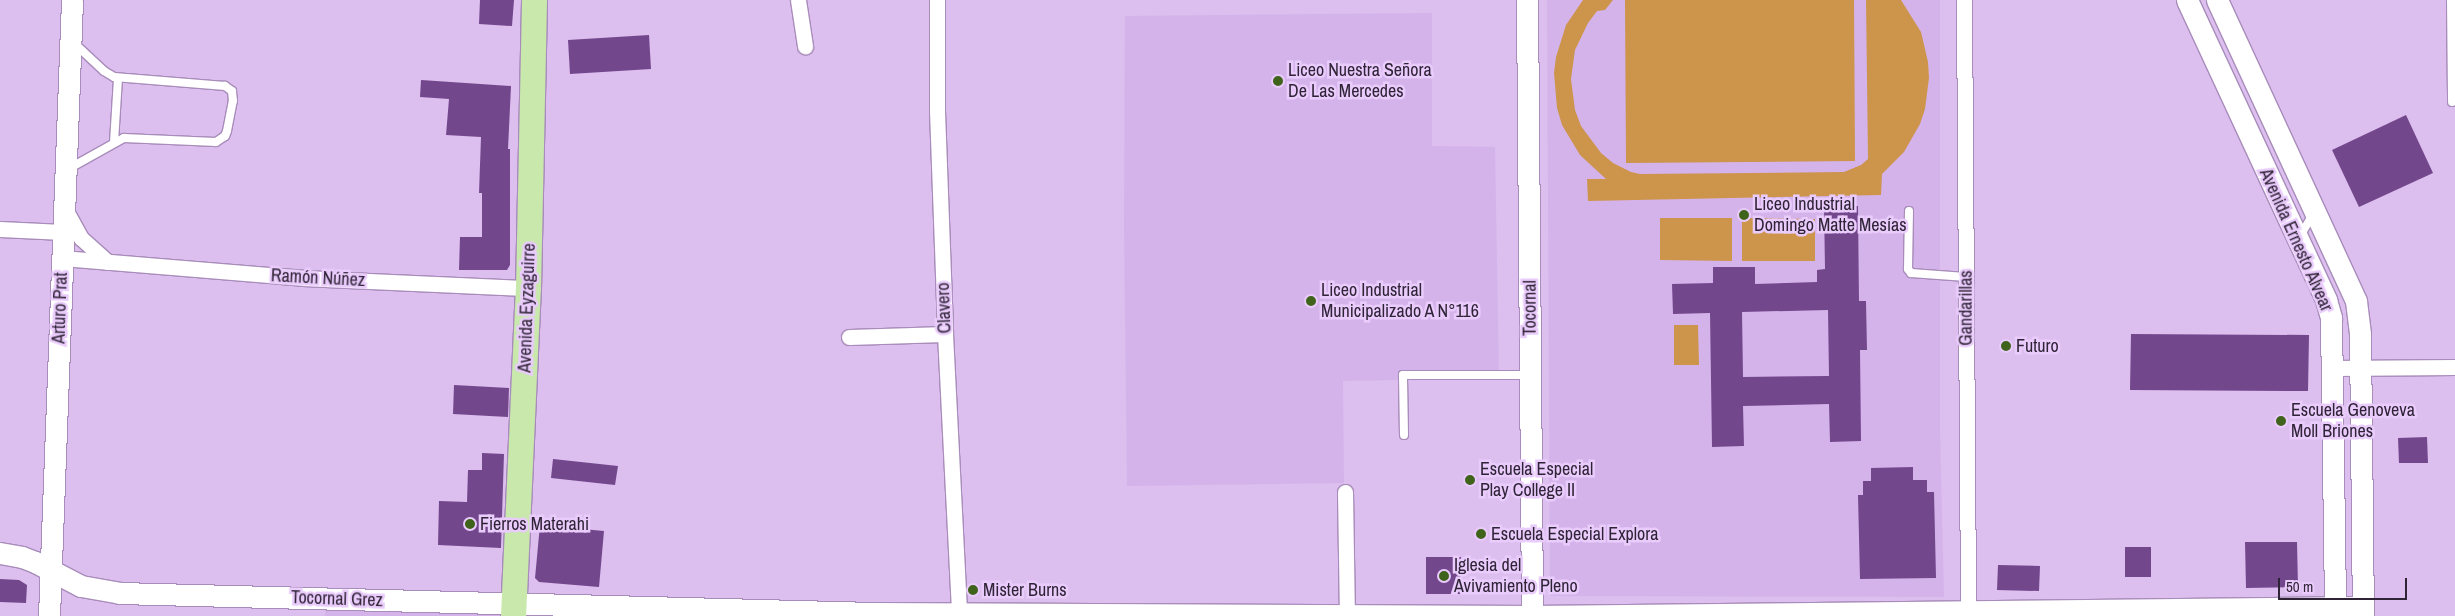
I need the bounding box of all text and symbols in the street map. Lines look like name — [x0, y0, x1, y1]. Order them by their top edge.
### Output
place label: Liceo Nuestra Señora De Las Mercedes — [1288, 60, 1432, 102]
marker: Liceo Nuestra Señora De Las Mercedes — [1272, 75, 1284, 87]
street label: Avenida Ernesto Alvear — [2255, 165, 2337, 315]
place label: Liceo Industrial Domingo Matte Mesías — [1754, 194, 1907, 236]
marker: Liceo Industrial Domingo Matte Mesías — [1738, 209, 1750, 221]
street label: Avenida Eyzaguirre — [514, 243, 540, 373]
street label: Ramón Núñez — [270, 265, 366, 291]
street label: Gandarillas — [1955, 270, 1977, 346]
street label: Arturo Prat — [48, 272, 72, 344]
place label: Liceo Industrial Municipalizado A N°116 — [1321, 280, 1481, 322]
street label: Tocornal — [1519, 280, 1541, 336]
street label: Clavero — [932, 282, 956, 334]
marker: Liceo Industrial Municipalizado A N°116 — [1305, 295, 1317, 307]
place label: Futuro — [2016, 335, 2059, 357]
marker: Futuro — [2000, 340, 2012, 352]
place label: Escuela Genoveva Moll Briones — [2291, 400, 2415, 442]
marker: Escuela Genoveva Moll Briones — [2275, 415, 2287, 427]
place label: Escuela Especial Play College II — [1480, 459, 1593, 502]
marker: Escuela Especial Play College II — [1464, 474, 1476, 486]
place label: Fierros Materahi — [480, 513, 589, 535]
marker: Fierros Materahi — [464, 518, 476, 530]
place label: Escuela Especial Explora — [1491, 523, 1658, 545]
marker: Escuela Especial Explora — [1475, 528, 1487, 540]
place label: Iglesia del Avivamiento Pleno — [1454, 555, 1578, 598]
scale bar — [2280, 568, 2409, 600]
marker: Iglesia del Avivamiento Pleno — [1438, 570, 1450, 582]
text: 50 m — [2286, 576, 2313, 597]
place label: Mister Burns — [983, 579, 1067, 601]
marker: Mister Burns — [967, 584, 979, 596]
street label: Tocornal Grez — [291, 587, 383, 611]

